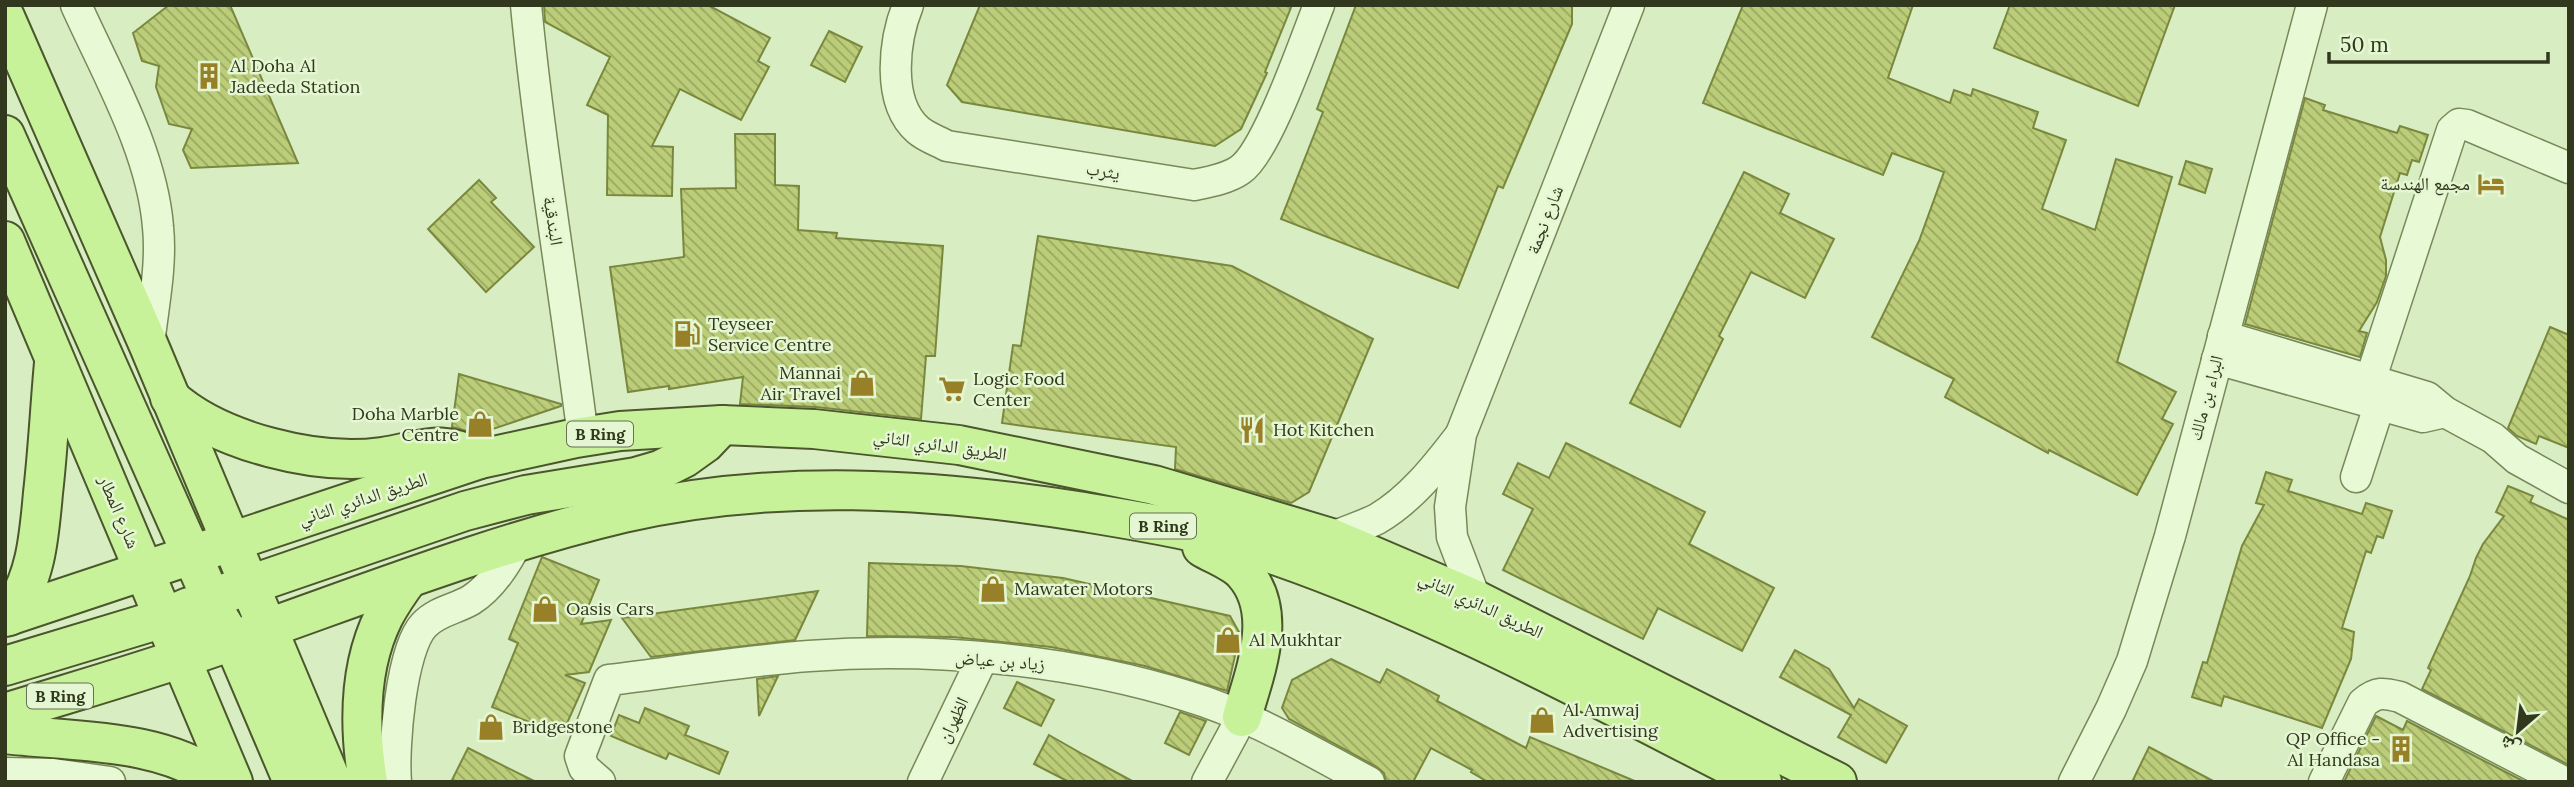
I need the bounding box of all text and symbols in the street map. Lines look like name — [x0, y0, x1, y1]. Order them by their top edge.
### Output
scale bar — [2329, 21, 2548, 65]
text: 50 m — [2340, 31, 2389, 58]
place label: Al Doha Al Jadeeda Station — [229, 54, 360, 98]
building icon: Al Doha Al Jadeeda Station — [194, 61, 224, 91]
street label: يثرب — [1085, 157, 1122, 185]
hotel icon: مجمع الهندسة — [2476, 169, 2506, 199]
place label: مجمع الهندسة — [2380, 172, 2470, 196]
street label: شارع نجمة — [1521, 182, 1568, 257]
street label: البندقية — [538, 195, 569, 247]
place label: Teyseer Service Centre — [708, 312, 832, 356]
fuel station icon: Teyseer Service Centre — [672, 319, 702, 349]
street label: البراء بن مالك — [2183, 353, 2228, 443]
place label: Mannai Air Travel — [760, 361, 841, 405]
place label: Logic Food Center — [973, 367, 1065, 411]
shop icon: Mannai Air Travel — [847, 368, 877, 398]
supermarket icon: Logic Food Center — [937, 374, 967, 404]
place label: Doha Marble Centre — [352, 402, 459, 446]
shop icon: Doha Marble Centre — [465, 409, 495, 439]
restaurant icon: Hot Kitchen — [1237, 415, 1267, 445]
place label: Hot Kitchen — [1273, 418, 1375, 441]
road number: B Ring — [567, 422, 633, 446]
street label: الطريق الدائري الثاني — [871, 424, 1008, 469]
street label: الطريق الدائري الثاني — [295, 467, 432, 534]
street label: شارع المطار — [93, 471, 145, 552]
road number: B Ring — [1130, 513, 1196, 538]
street label: الطريق الدائري الثاني — [1414, 566, 1547, 647]
shop icon: Mawater Motors — [978, 574, 1008, 604]
place label: Mawater Motors — [1014, 577, 1153, 600]
shop icon: Oasis Cars — [530, 594, 560, 624]
place label: Oasis Cars — [566, 597, 654, 620]
shop icon: Al Mukhtar — [1213, 625, 1243, 655]
place label: Al Mukhtar — [1248, 628, 1342, 651]
street label: زياد بن عياض — [954, 646, 1046, 675]
road number: B Ring — [27, 684, 93, 708]
street label: الظهران — [932, 693, 973, 747]
north arrow — [2483, 696, 2553, 766]
place label: Al Amwaj Advertising — [1562, 698, 1659, 742]
shop icon: Al Amwaj Advertising — [1527, 705, 1557, 735]
shop icon: Bridgestone — [476, 712, 506, 742]
place label: Bridgestone — [512, 715, 613, 738]
place label: QP Office - Al Handasa — [2286, 727, 2380, 771]
text: ش — [2495, 731, 2525, 761]
building icon: QP Office - Al Handasa — [2386, 734, 2416, 764]

